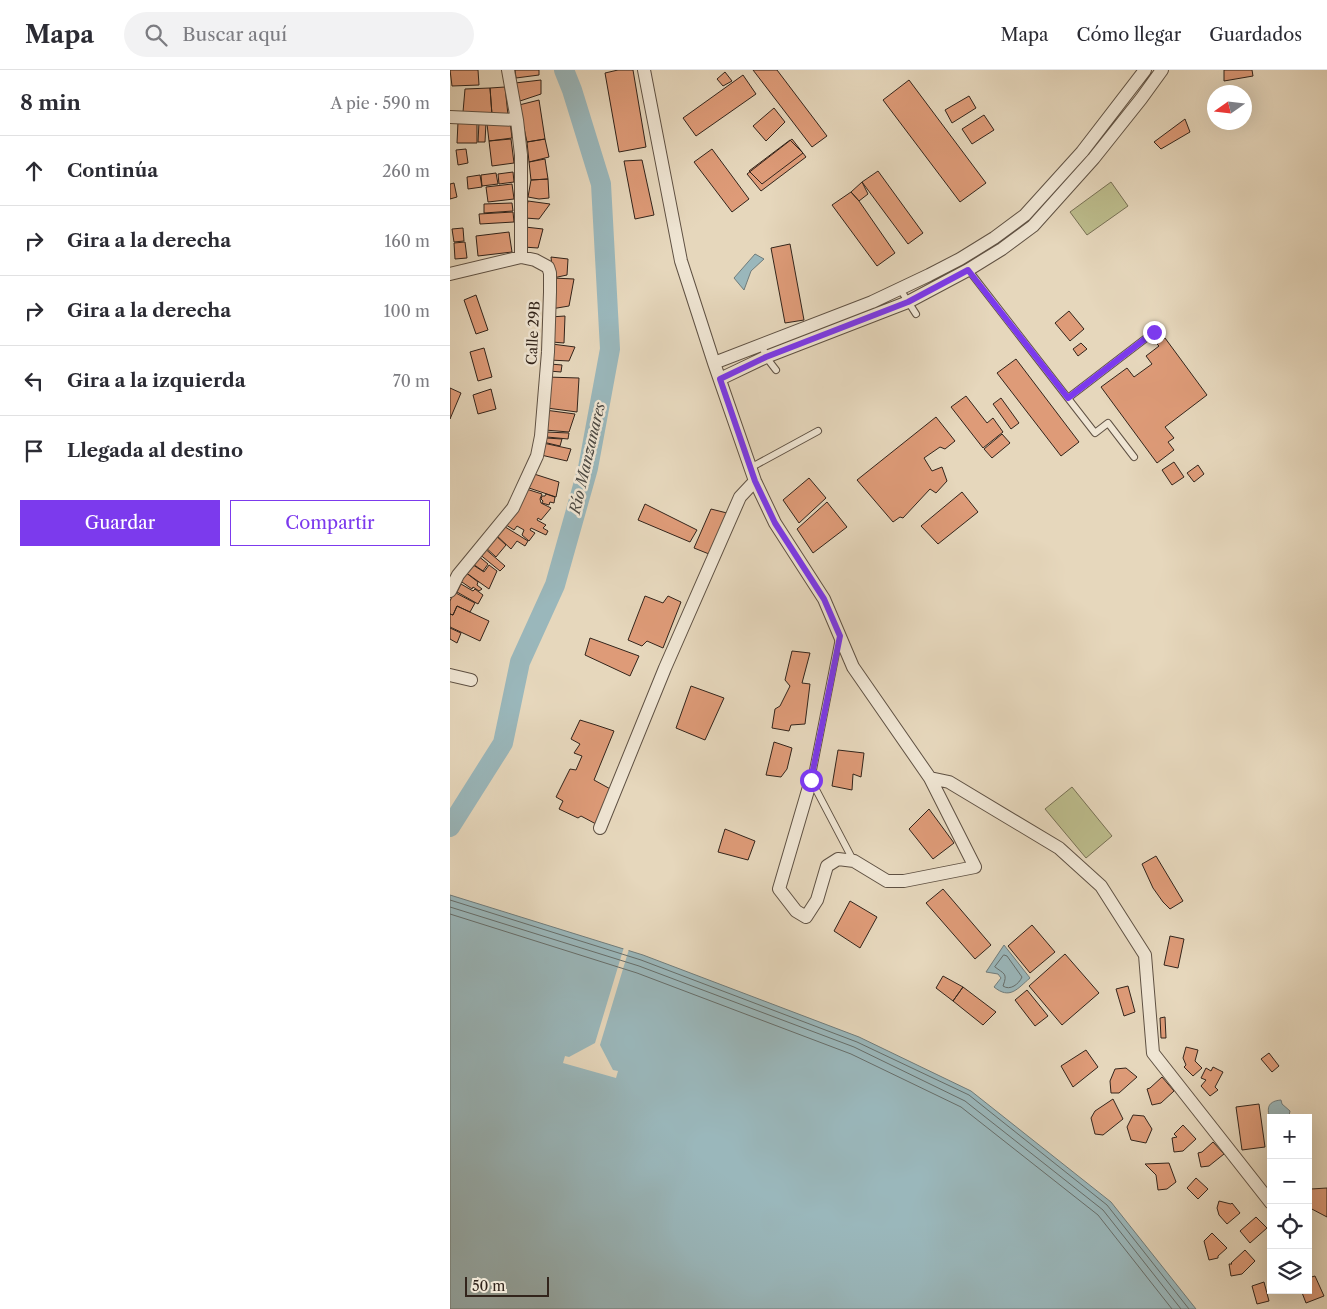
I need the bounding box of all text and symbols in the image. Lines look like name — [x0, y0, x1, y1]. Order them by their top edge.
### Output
search box — [124, 12, 474, 57]
text: Mapa — [25, 20, 94, 49]
icon: search — [142, 21, 170, 49]
text: Buscar aquí — [182, 23, 287, 46]
text: Mapa — [1000, 24, 1049, 46]
text: Cómo llegar — [1077, 24, 1181, 46]
text: Guardados — [1209, 24, 1302, 46]
north arrow — [1207, 85, 1252, 130]
text: 8 min — [20, 90, 81, 115]
text: A pie · 590 m — [330, 93, 430, 113]
icon: ahead — [20, 157, 48, 185]
text: Continúa — [67, 159, 158, 182]
text: 260 m — [382, 161, 430, 181]
icon: right — [20, 227, 48, 255]
text: Gira a la derecha — [67, 229, 231, 252]
text: 160 m — [385, 231, 430, 251]
icon: right — [20, 297, 48, 325]
text: Gira a la derecha — [67, 299, 231, 322]
street label: Calle 29B — [522, 300, 544, 365]
text: 100 m — [384, 301, 430, 321]
route end — [1143, 321, 1166, 344]
icon: left — [20, 367, 48, 395]
text: Gira a la izquierda — [67, 369, 246, 392]
text: 70 m — [393, 371, 430, 391]
water label: Río Manzanares — [565, 400, 609, 517]
icon: arrive — [20, 437, 48, 465]
text: Llegada al destino — [67, 439, 243, 462]
button: Guardar — [20, 500, 220, 546]
button: Compartir — [230, 500, 430, 546]
route start — [800, 769, 823, 792]
map controls — [1267, 1114, 1312, 1294]
button: + — [1267, 1114, 1312, 1159]
button: − — [1267, 1159, 1312, 1204]
button: locate — [1267, 1204, 1312, 1249]
button: layers — [1267, 1249, 1312, 1294]
scale bar — [465, 1274, 549, 1297]
text: 50 m — [472, 1277, 505, 1295]

